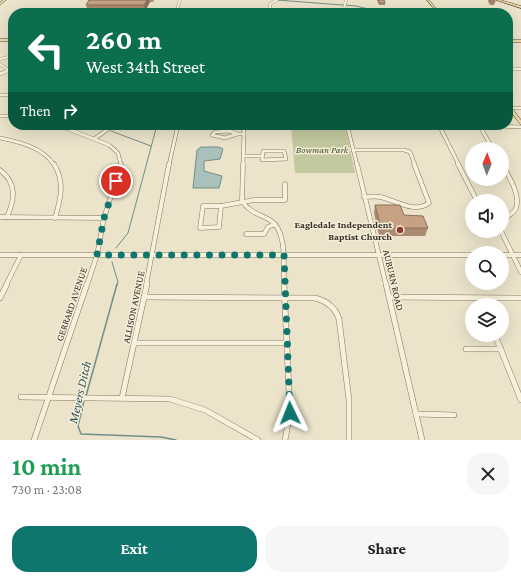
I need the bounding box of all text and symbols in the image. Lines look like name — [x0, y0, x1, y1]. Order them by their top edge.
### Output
icon: left — [20, 24, 72, 76]
text: 260 m — [86, 24, 162, 55]
text: West 34th Street — [86, 57, 205, 77]
icon: right — [59, 100, 81, 122]
text: Then — [20, 103, 51, 119]
north arrow — [465, 142, 509, 186]
map controls — [465, 142, 509, 342]
park label: Bowman Park — [296, 144, 349, 155]
pin — [99, 164, 133, 198]
icon: arrive — [105, 170, 127, 192]
button: sound — [465, 194, 509, 238]
place label: Eagledale Independent Baptist Church — [294, 219, 392, 242]
marker: Eagledale Independent Baptist Church — [395, 225, 405, 235]
button: search — [465, 246, 509, 290]
street label: AUBURN ROAD — [381, 248, 406, 312]
street label: GERRARD AVENUE — [54, 265, 89, 343]
street label: ALLISON AVENUE — [120, 269, 147, 344]
button: layers — [465, 298, 509, 342]
water label: Meyers Ditch — [65, 359, 94, 426]
position arrow — [269, 392, 311, 434]
text: 10 min — [12, 453, 81, 480]
button: close — [467, 453, 509, 495]
text: 730 m · 23:08 — [12, 482, 82, 497]
button: Exit — [12, 526, 257, 572]
button: Share — [265, 526, 509, 572]

